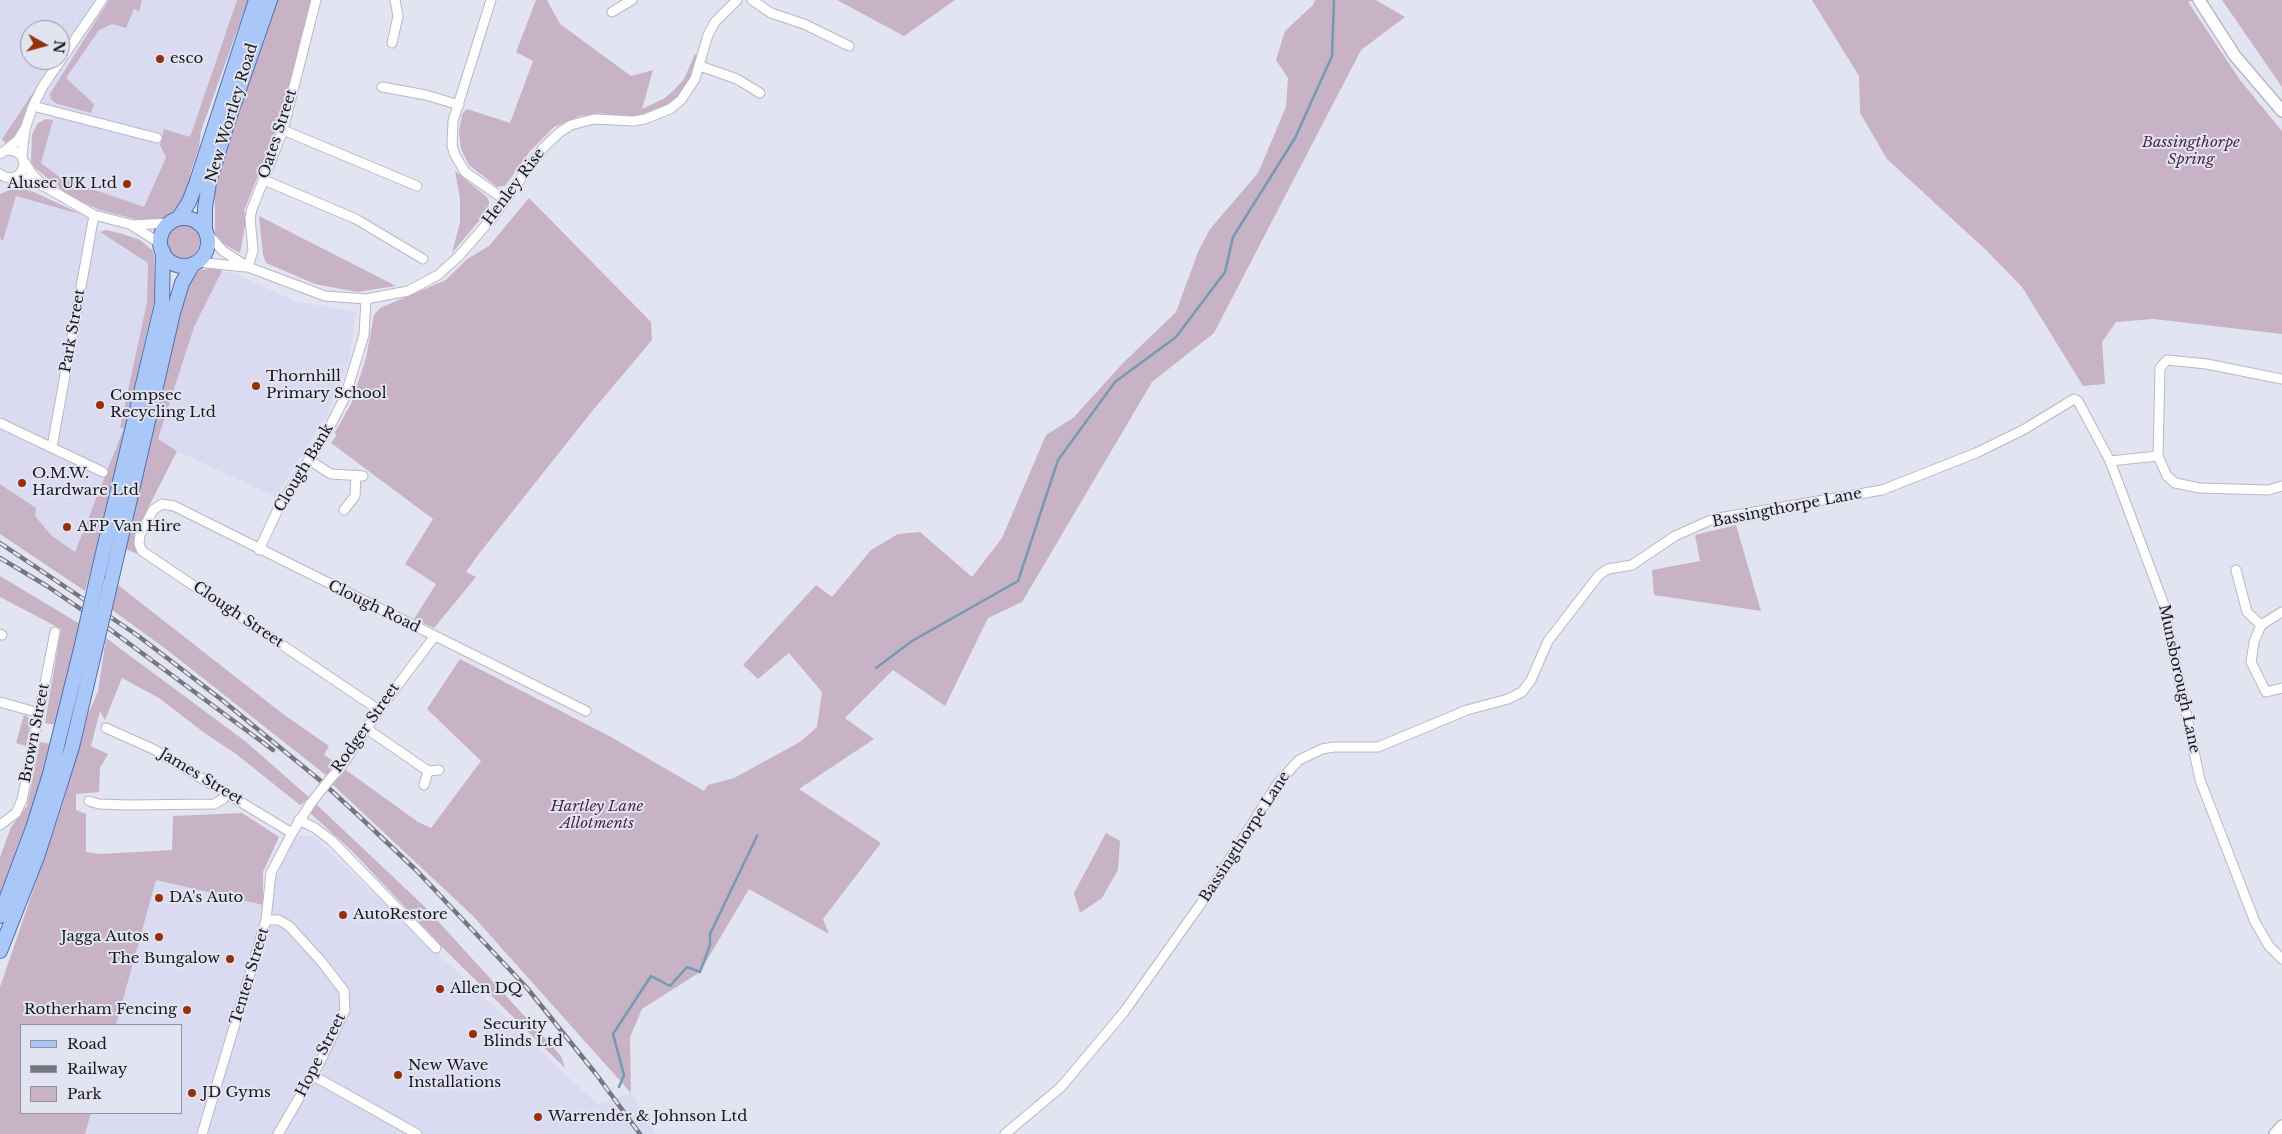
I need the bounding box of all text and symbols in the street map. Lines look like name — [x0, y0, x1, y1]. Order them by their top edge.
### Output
north arrow — [20, 20, 70, 70]
text: N — [49, 39, 69, 54]
street label: New Wortley Road — [202, 41, 262, 185]
place label: esco — [170, 50, 203, 68]
marker: esco — [154, 53, 166, 65]
street label: Oates Street — [255, 87, 301, 181]
park label: Bassingthorpe Spring — [2142, 134, 2240, 169]
street label: Henley Rise — [479, 145, 549, 229]
place label: Alusec UK Ltd — [7, 175, 117, 193]
marker: Alusec UK Ltd — [121, 178, 133, 190]
street label: Park Street — [57, 288, 89, 374]
place label: Thornhill Primary School — [266, 368, 387, 403]
marker: Thornhill Primary School — [250, 380, 262, 392]
place label: Compsec Recycling Ltd — [110, 387, 216, 422]
marker: Compsec Recycling Ltd — [94, 399, 106, 411]
street label: Clough Bank — [271, 421, 337, 515]
place label: O.M.W. Hardware Ltd — [32, 465, 139, 500]
marker: O.M.W. Hardware Ltd — [16, 477, 28, 489]
street label: Bassingthorpe Lane — [1711, 485, 1863, 531]
place label: AFP Van Hire — [77, 518, 181, 536]
marker: AFP Van Hire — [61, 521, 73, 533]
street label: Clough Road — [325, 577, 423, 637]
street label: Clough Street — [189, 578, 287, 652]
street label: Munsborough Lane — [2154, 603, 2204, 755]
street label: Rodger Street — [328, 680, 404, 776]
street label: Brown Street — [17, 682, 53, 784]
street label: James Street — [156, 745, 246, 809]
street label: Bassingthorpe Lane — [1196, 768, 1294, 906]
park label: Hartley Lane Allotments — [551, 798, 643, 833]
place label: DA's Auto — [169, 889, 243, 907]
marker: DA's Auto — [153, 892, 165, 904]
place label: AutoRestore — [353, 906, 448, 924]
marker: AutoRestore — [337, 909, 349, 921]
street label: Tenter Street — [227, 925, 273, 1027]
place label: Jagga Autos — [61, 928, 149, 946]
marker: Jagga Autos — [153, 931, 165, 943]
place label: The Bungalow — [108, 950, 220, 968]
marker: The Bungalow — [224, 953, 236, 965]
place label: Allen DQ — [450, 980, 522, 998]
marker: Allen DQ — [434, 983, 446, 995]
place label: Rotherham Fencing — [24, 1001, 177, 1019]
marker: Rotherham Fencing — [181, 1004, 193, 1016]
street label: Hope Street — [292, 1010, 350, 1100]
place label: Security Blinds Ltd — [483, 1016, 563, 1051]
legend — [20, 1024, 182, 1114]
marker: Security Blinds Ltd — [467, 1028, 479, 1040]
text: Road — [67, 1034, 107, 1053]
place label: New Wave Installations — [408, 1057, 501, 1092]
text: Railway — [67, 1059, 127, 1078]
marker: New Wave Installations — [392, 1069, 404, 1081]
text: Park — [67, 1084, 102, 1103]
place label: JD Gyms — [202, 1084, 271, 1102]
marker: JD Gyms — [186, 1087, 198, 1099]
place label: Warrender & Johnson Ltd — [548, 1108, 747, 1126]
marker: Warrender & Johnson Ltd — [532, 1111, 544, 1123]

